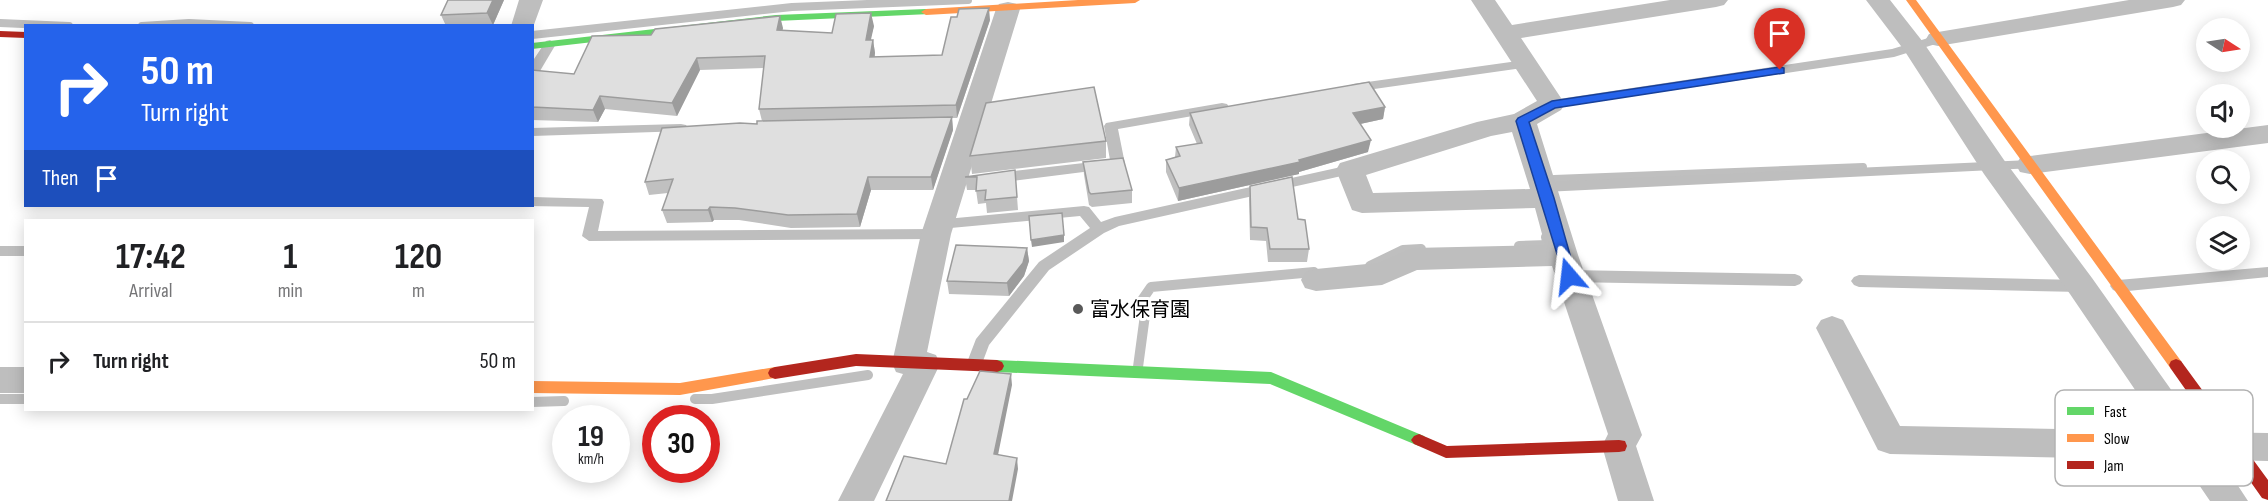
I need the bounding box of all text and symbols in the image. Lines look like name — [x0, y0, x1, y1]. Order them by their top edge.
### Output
pin — [1754, 8, 1805, 70]
icon: arrive — [1763, 17, 1796, 50]
north arrow — [2196, 18, 2250, 72]
map controls — [2196, 18, 2250, 270]
text: 50 m — [141, 46, 214, 97]
icon: right — [42, 48, 120, 126]
button: sound — [2196, 84, 2250, 138]
text: Turn right — [141, 97, 228, 129]
button: search — [2196, 150, 2250, 204]
icon: arrive — [90, 162, 123, 195]
text: Then — [42, 165, 78, 192]
button: layers — [2196, 216, 2250, 270]
text: 17:42 — [116, 236, 186, 279]
text: 1 — [283, 236, 297, 279]
text: 120 — [395, 236, 442, 279]
position arrow — [1537, 244, 1601, 308]
text: Arrival — [129, 279, 172, 303]
text: min — [278, 279, 303, 303]
text: m — [412, 279, 425, 303]
place label: 富水保育園 — [1090, 298, 1190, 322]
marker: 富水保育園 — [1071, 302, 1085, 316]
icon: right — [42, 345, 75, 378]
text: Turn right — [93, 348, 169, 375]
text: 50 m — [480, 348, 516, 375]
legend — [2055, 390, 2253, 486]
text: Fast — [2104, 403, 2127, 422]
speed limit sign: 30 — [642, 405, 720, 483]
text: 19 — [578, 419, 604, 455]
text: Slow — [2104, 430, 2129, 449]
text: km/h — [578, 450, 604, 469]
text: Jam — [2103, 457, 2124, 476]

